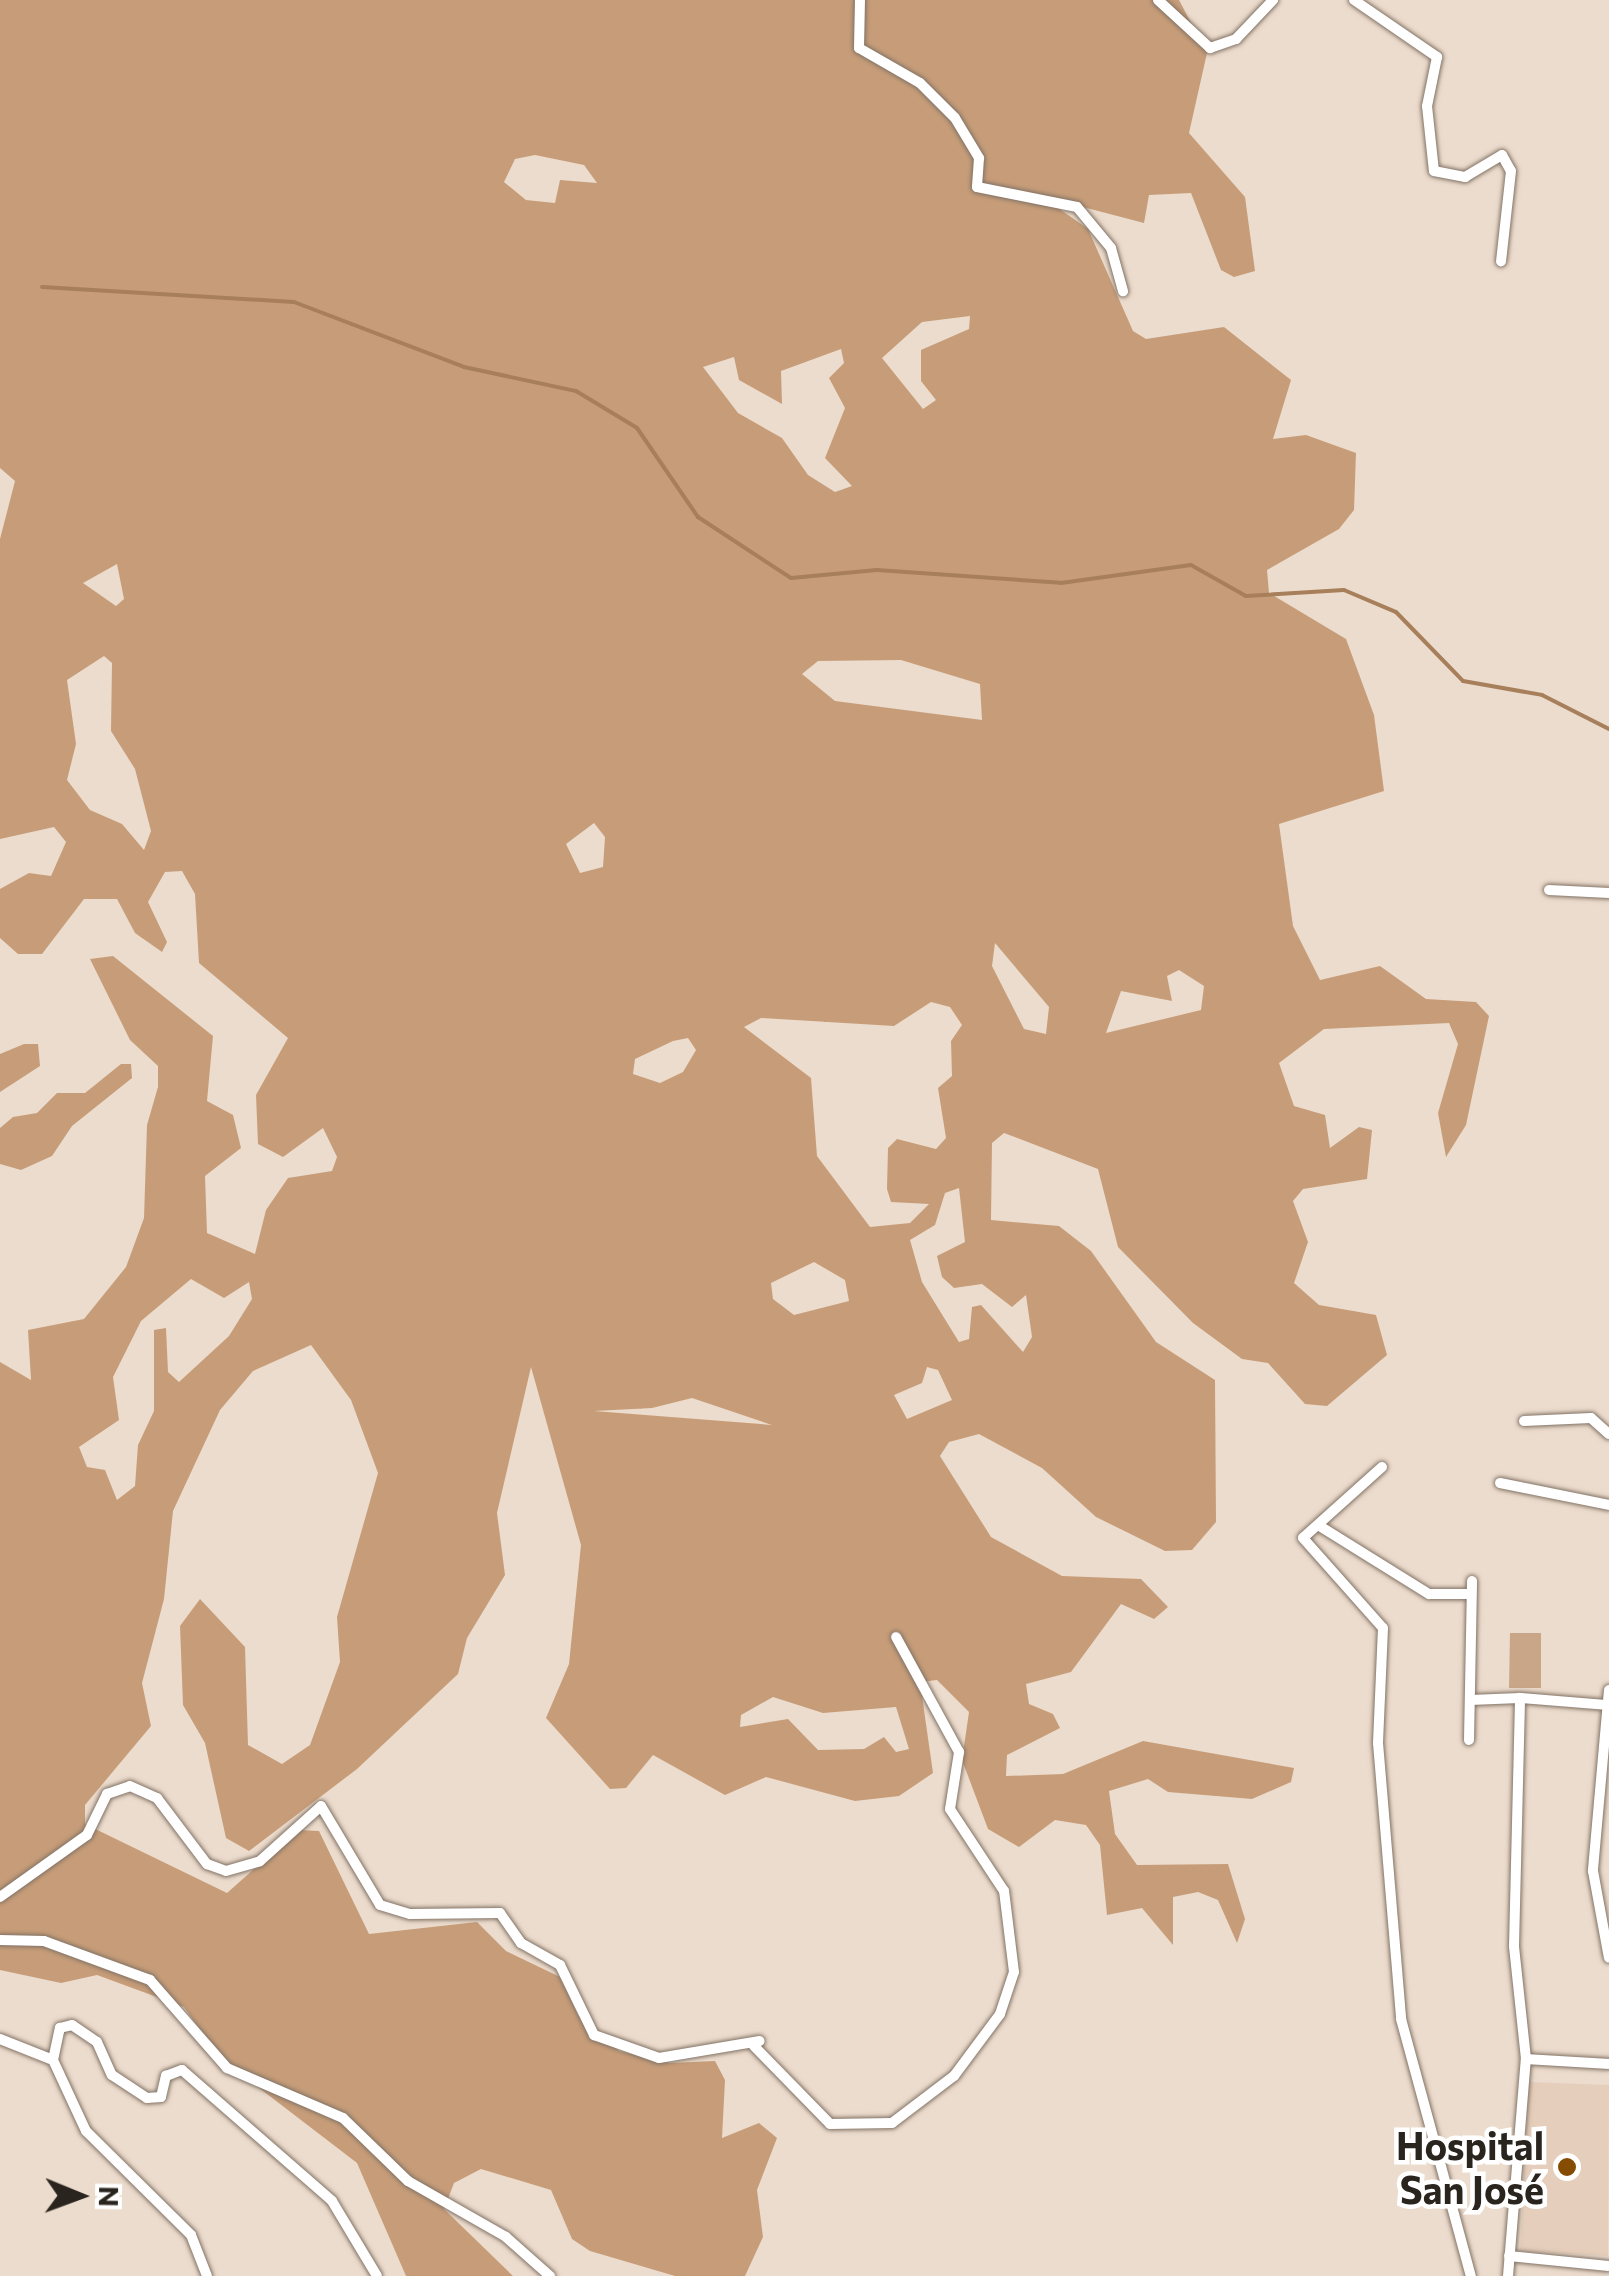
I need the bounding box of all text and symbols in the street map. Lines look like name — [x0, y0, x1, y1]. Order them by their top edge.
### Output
place label: Hospital San José — [1396, 2122, 1544, 2212]
north arrow — [30, 2146, 130, 2246]
marker: Hospital San José — [1554, 2154, 1580, 2180]
text: N — [93, 2186, 127, 2207]

